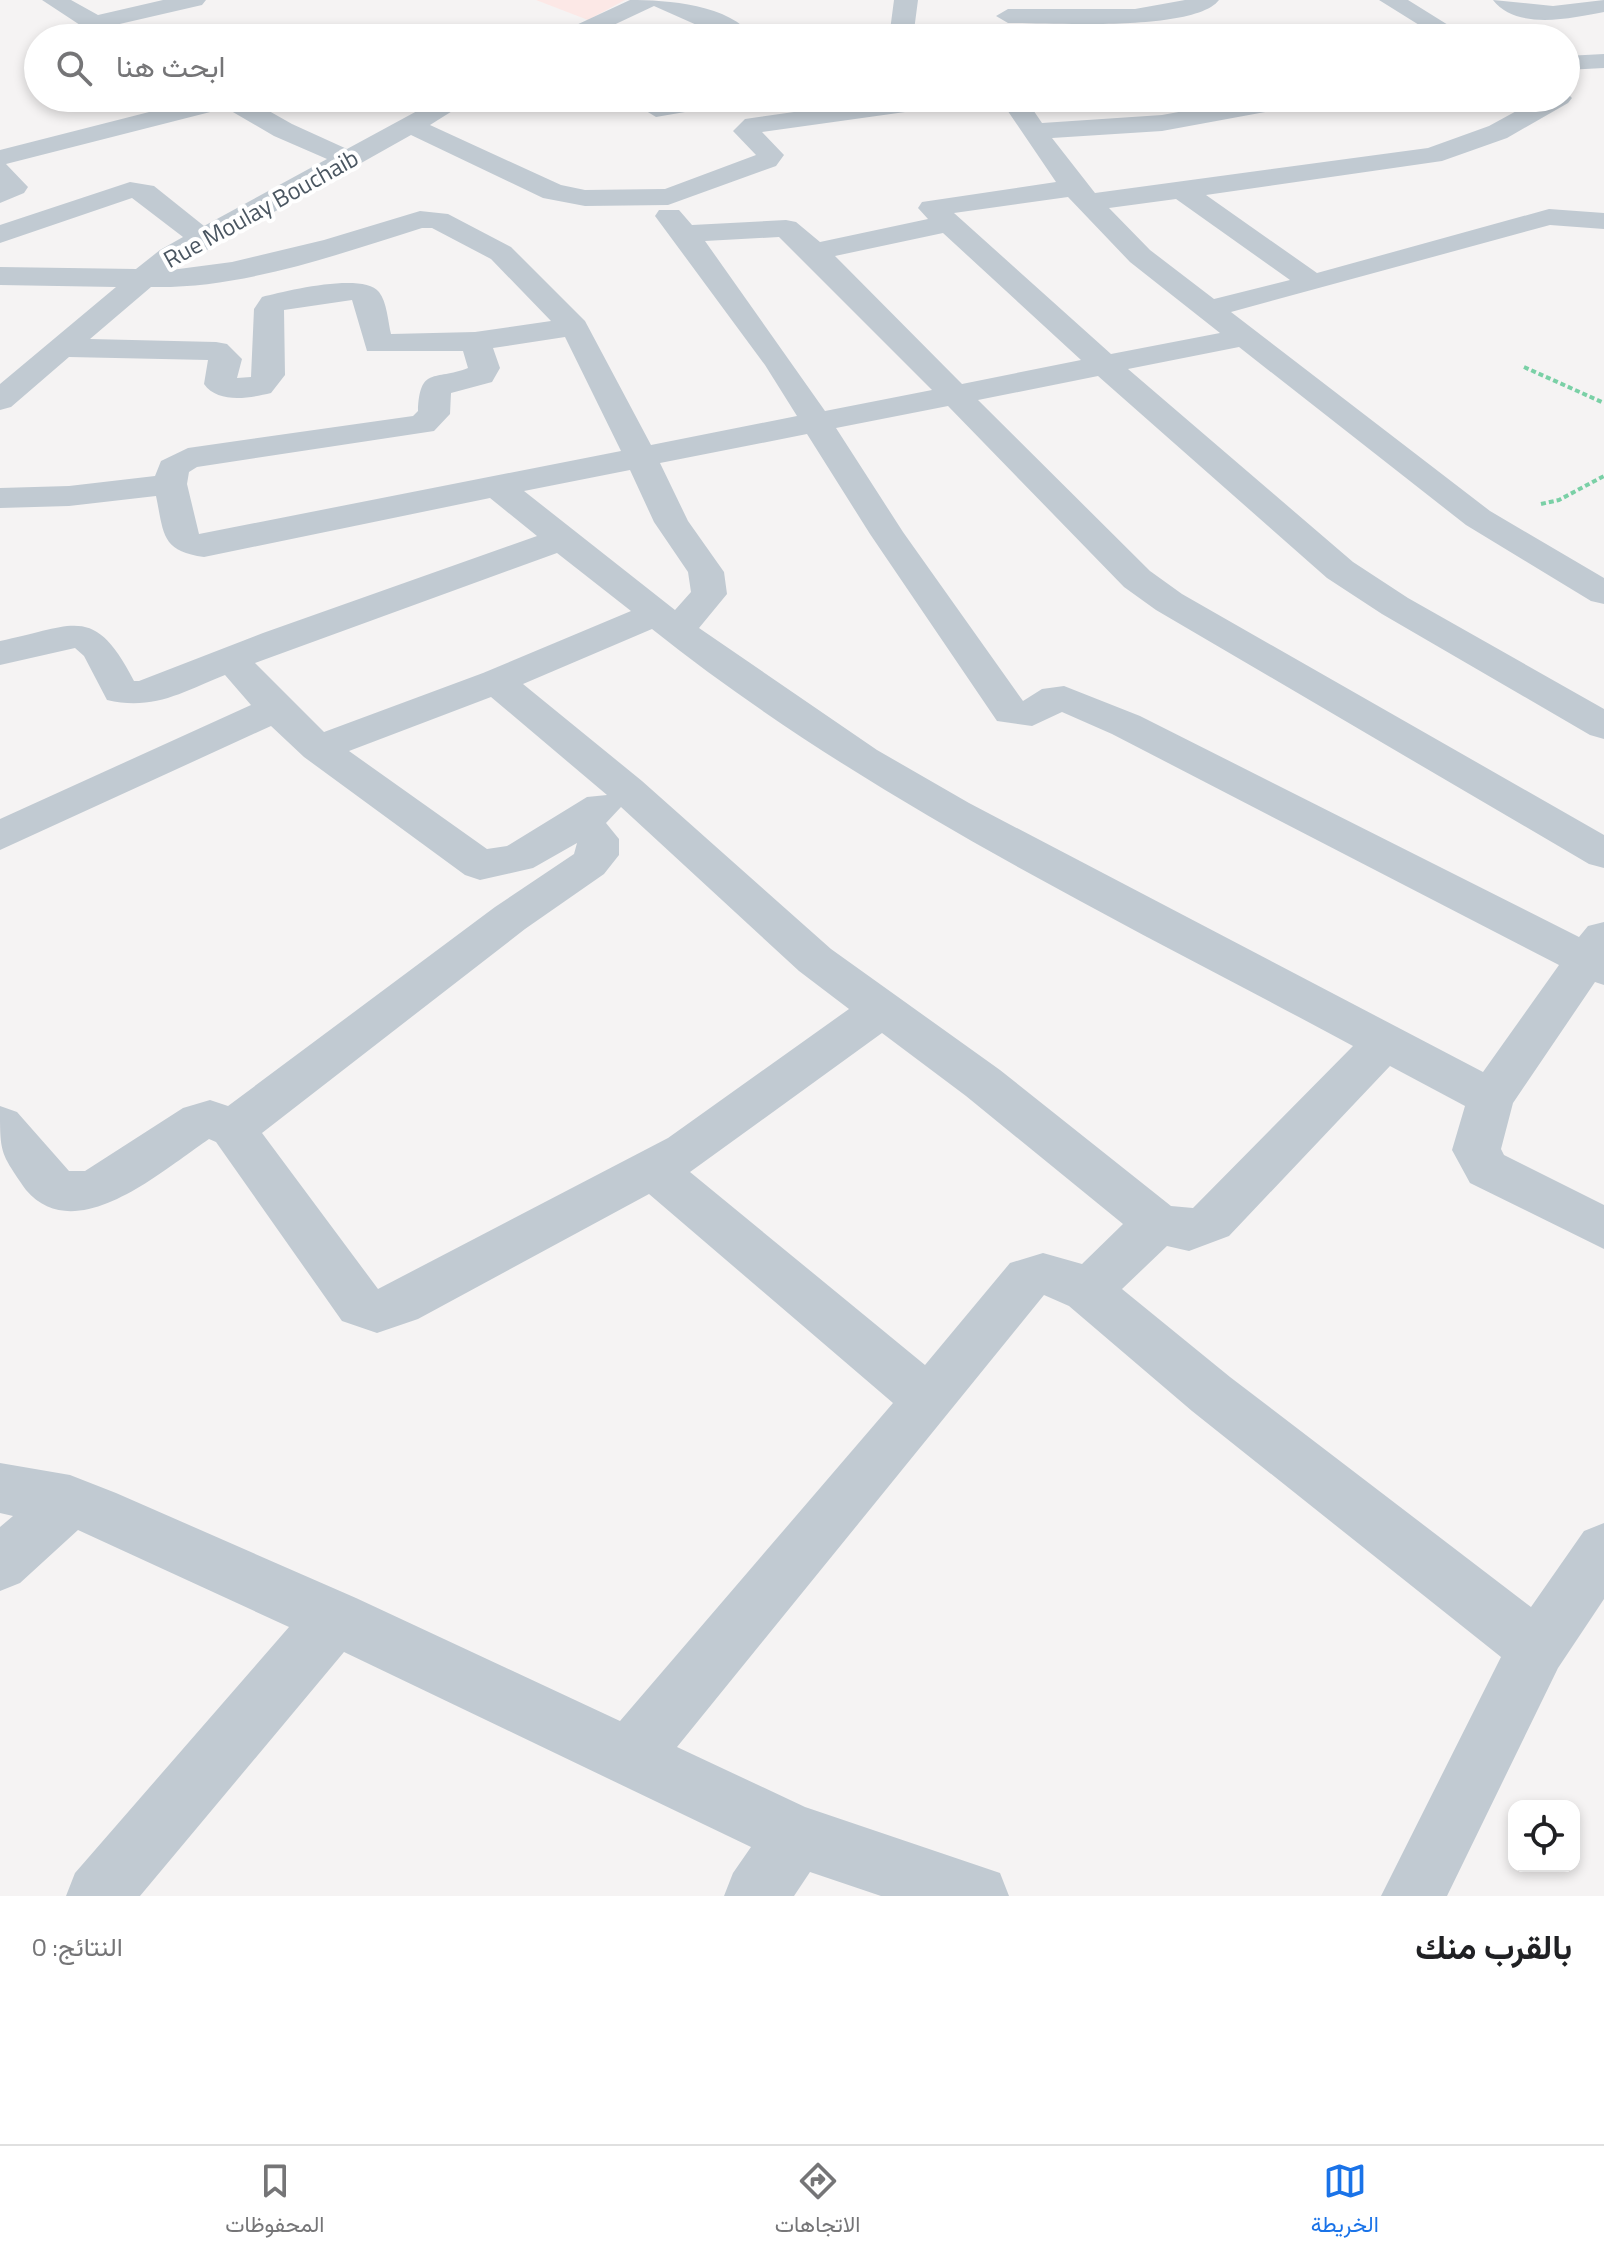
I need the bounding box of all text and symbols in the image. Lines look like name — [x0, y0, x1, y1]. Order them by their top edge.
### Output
search box — [24, 24, 1580, 112]
text: ابحث هنا — [116, 43, 226, 89]
icon: search — [52, 46, 96, 90]
street label: Rue Moulay Bouchaib — [156, 140, 365, 277]
map controls — [1508, 1800, 1580, 1872]
button: locate — [1508, 1800, 1580, 1872]
text: بالقرب منك — [1415, 1920, 1572, 1972]
text: النتائج: 0 — [32, 1927, 123, 1966]
tab: المحفوظات — [225, 2159, 324, 2244]
tab: الاتجاهات — [775, 2159, 860, 2244]
tab: الخريطة — [1311, 2159, 1379, 2244]

